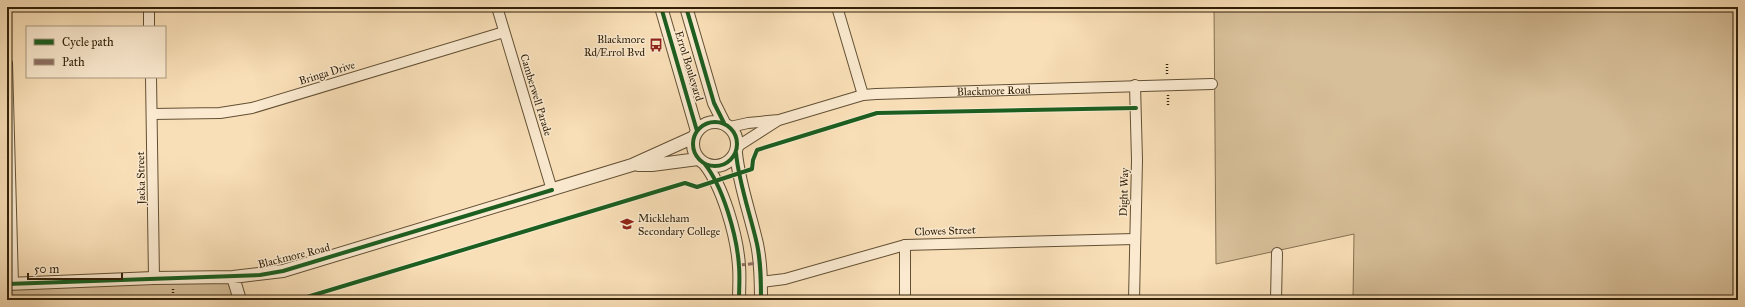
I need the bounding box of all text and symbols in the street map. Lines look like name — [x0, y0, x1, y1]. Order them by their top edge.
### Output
legend — [26, 26, 166, 78]
street label: Errol Boulevard — [672, 29, 706, 103]
place label: Blackmore Rd/Errol Bvd — [584, 33, 645, 59]
text: Cycle path — [62, 35, 114, 49]
bus stop icon: Blackmore Rd/Errol Bvd — [648, 37, 664, 53]
street label: Camberwell Parade — [517, 52, 555, 138]
text: Path — [62, 55, 85, 69]
street label: Bringa Drive — [297, 58, 357, 88]
street label: Blackmore Road — [957, 83, 1031, 98]
street label: Jacka Street — [134, 151, 149, 206]
street label: Dight Way — [1117, 167, 1131, 217]
place label: Mickleham Secondary College — [638, 212, 721, 238]
school or university icon: Mickleham Secondary College — [619, 216, 635, 232]
street label: Clowes Street — [914, 223, 976, 239]
street label: Blackmore Road — [257, 241, 332, 271]
scale bar — [28, 255, 122, 281]
text: 50 m — [34, 262, 59, 276]

